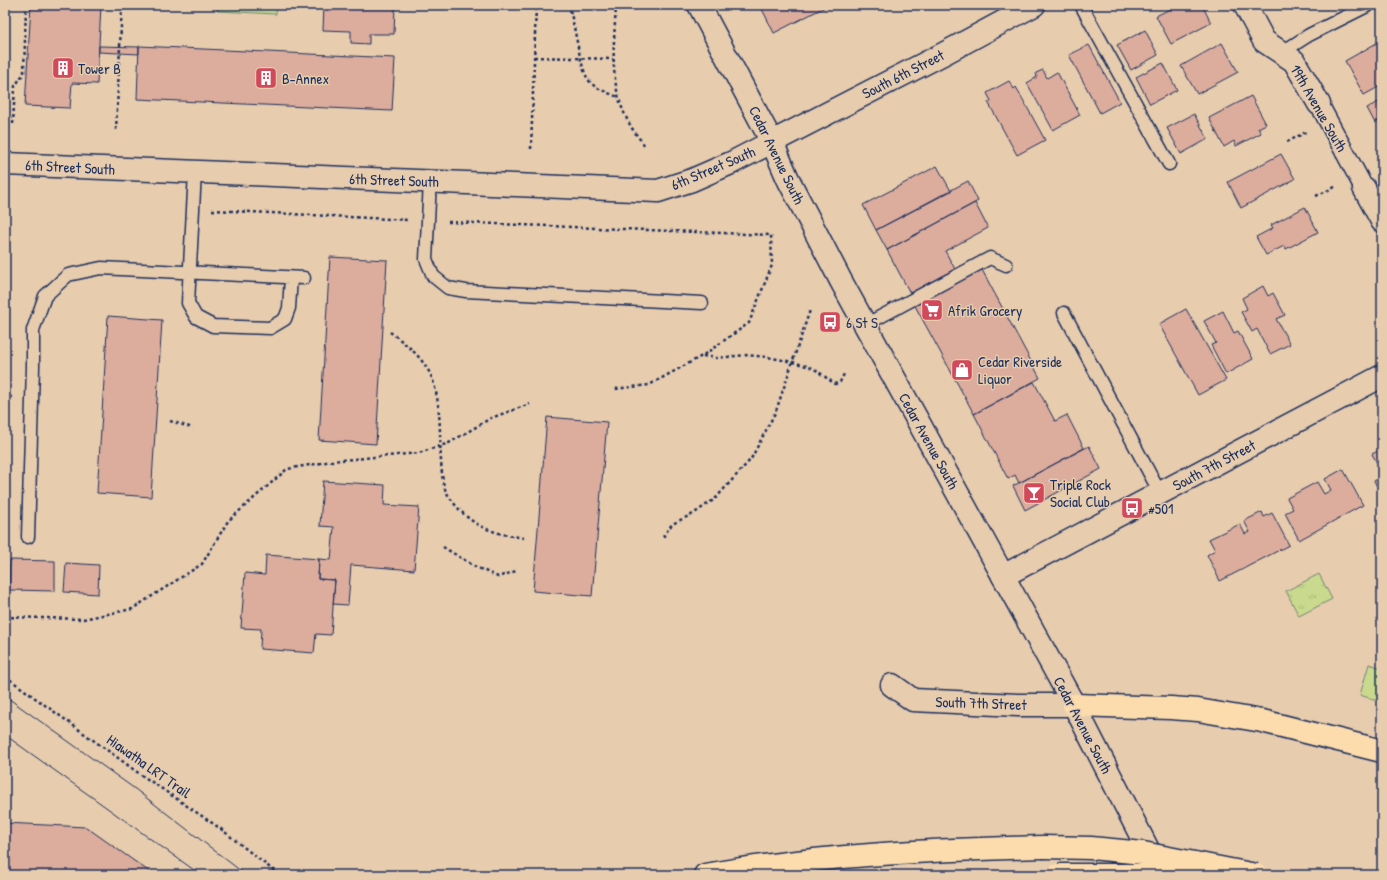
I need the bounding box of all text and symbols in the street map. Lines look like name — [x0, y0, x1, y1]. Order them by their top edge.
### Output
street label: South 6th Street — [858, 44, 948, 104]
building icon: Tower B — [50, 55, 76, 81]
place label: Tower B — [78, 58, 121, 79]
street label: 19th Avenue South — [1285, 60, 1353, 156]
building icon: B-Annex — [253, 65, 279, 91]
place label: B-Annex — [282, 68, 330, 89]
street label: Cedar Avenue South — [744, 102, 810, 208]
street label: 6th Street South — [668, 141, 758, 195]
street label: 6th Street South — [25, 154, 115, 180]
street label: 6th Street South — [349, 168, 439, 192]
supermarket icon: Afrik Grocery — [919, 297, 945, 323]
place label: Afrik Grocery — [948, 300, 1022, 321]
bus stop icon: 6 St S — [817, 309, 843, 335]
place label: 6 St S — [846, 312, 878, 333]
place label: Cedar Riverside Liquor — [978, 351, 1062, 389]
shop icon: Cedar Riverside Liquor — [949, 357, 975, 383]
street label: Cedar Avenue South — [894, 389, 964, 493]
street label: South 7th Street — [1169, 434, 1260, 496]
place label: Triple Rock Social Club — [1050, 474, 1111, 512]
bar icon: Triple Rock Social Club — [1021, 480, 1047, 506]
bus stop icon: #501 — [1119, 495, 1145, 521]
place label: #501 — [1148, 498, 1173, 519]
street label: Cedar Avenue South — [1049, 673, 1117, 777]
street label: South 7th Street — [935, 691, 1028, 715]
street label: Hiawatha LRT Trail — [103, 729, 195, 803]

